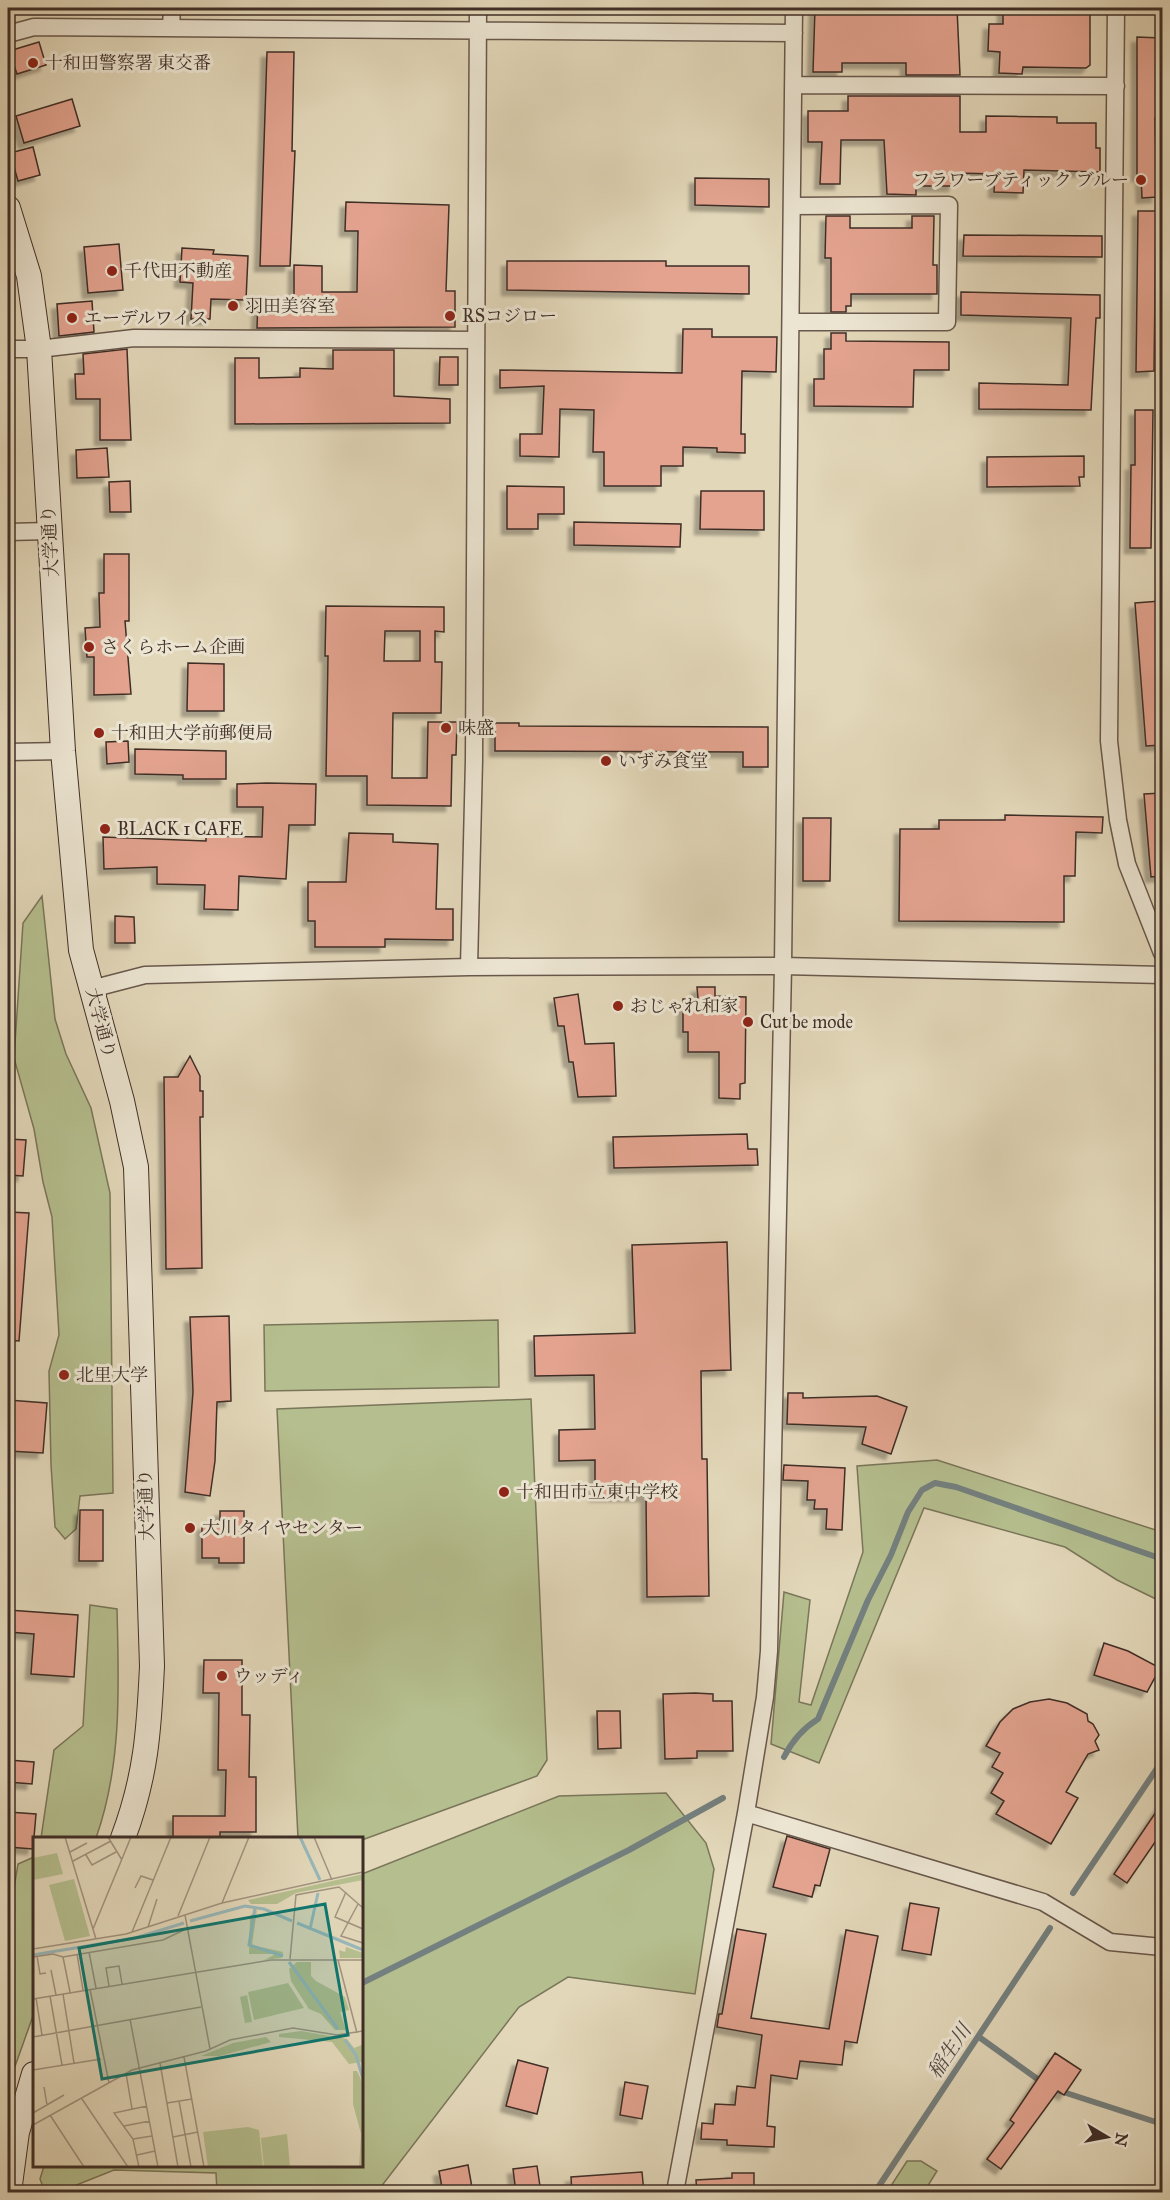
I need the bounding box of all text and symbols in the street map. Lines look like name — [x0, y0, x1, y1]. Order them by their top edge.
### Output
place label: 十和田警察署 東交番 — [45, 52, 211, 74]
marker: 十和田警察署 東交番 — [26, 56, 40, 70]
place label: フラワーブティック ブルー — [912, 169, 1129, 191]
marker: フラワーブティック ブルー — [1134, 173, 1148, 187]
place label: 千代田不動産 — [124, 260, 232, 282]
marker: 千代田不動産 — [105, 264, 119, 278]
place label: 羽田美容室 — [245, 295, 335, 317]
marker: 羽田美容室 — [226, 299, 240, 313]
place label: RSコジロー — [462, 305, 557, 327]
place label: エーデルワイス — [84, 307, 208, 329]
marker: RSコジロー — [443, 309, 457, 323]
marker: エーデルワイス — [65, 311, 79, 325]
street label: 大学通り — [37, 504, 63, 578]
place label: さくらホーム企画 — [101, 636, 245, 658]
marker: さくらホーム企画 — [82, 640, 96, 654]
place label: 味盛 — [458, 717, 494, 739]
marker: 味盛 — [439, 721, 453, 735]
place label: 十和田大学前郵便局 — [111, 722, 273, 744]
marker: 十和田大学前郵便局 — [92, 726, 106, 740]
place label: いずみ食堂 — [618, 750, 708, 772]
marker: いずみ食堂 — [599, 754, 613, 768]
place label: BLACK 1 CAFE — [117, 818, 243, 840]
marker: BLACK 1 CAFE — [98, 822, 112, 836]
street label: 大学通り — [81, 985, 121, 1061]
place label: おじゃれ和家 — [630, 995, 738, 1017]
marker: おじゃれ和家 — [611, 999, 625, 1013]
place label: Cut be mode — [760, 1011, 853, 1033]
marker: Cut be mode — [741, 1015, 755, 1029]
place label: 北里大学 — [76, 1364, 148, 1386]
marker: 北里大学 — [57, 1368, 71, 1382]
street label: 大学通り — [134, 1469, 158, 1541]
place label: 十和田市立東中学校 — [516, 1481, 678, 1503]
marker: 十和田市立東中学校 — [497, 1485, 511, 1499]
place label: 大川タイヤセンター — [202, 1517, 363, 1539]
marker: 大川タイヤセンター — [183, 1521, 197, 1535]
place label: ウッディ — [234, 1665, 304, 1687]
marker: ウッディ — [215, 1669, 229, 1683]
inset map — [33, 1837, 363, 2167]
water label: 稲生川 — [922, 2018, 977, 2083]
north arrow — [1077, 2107, 1137, 2167]
text: N — [1111, 2131, 1132, 2148]

